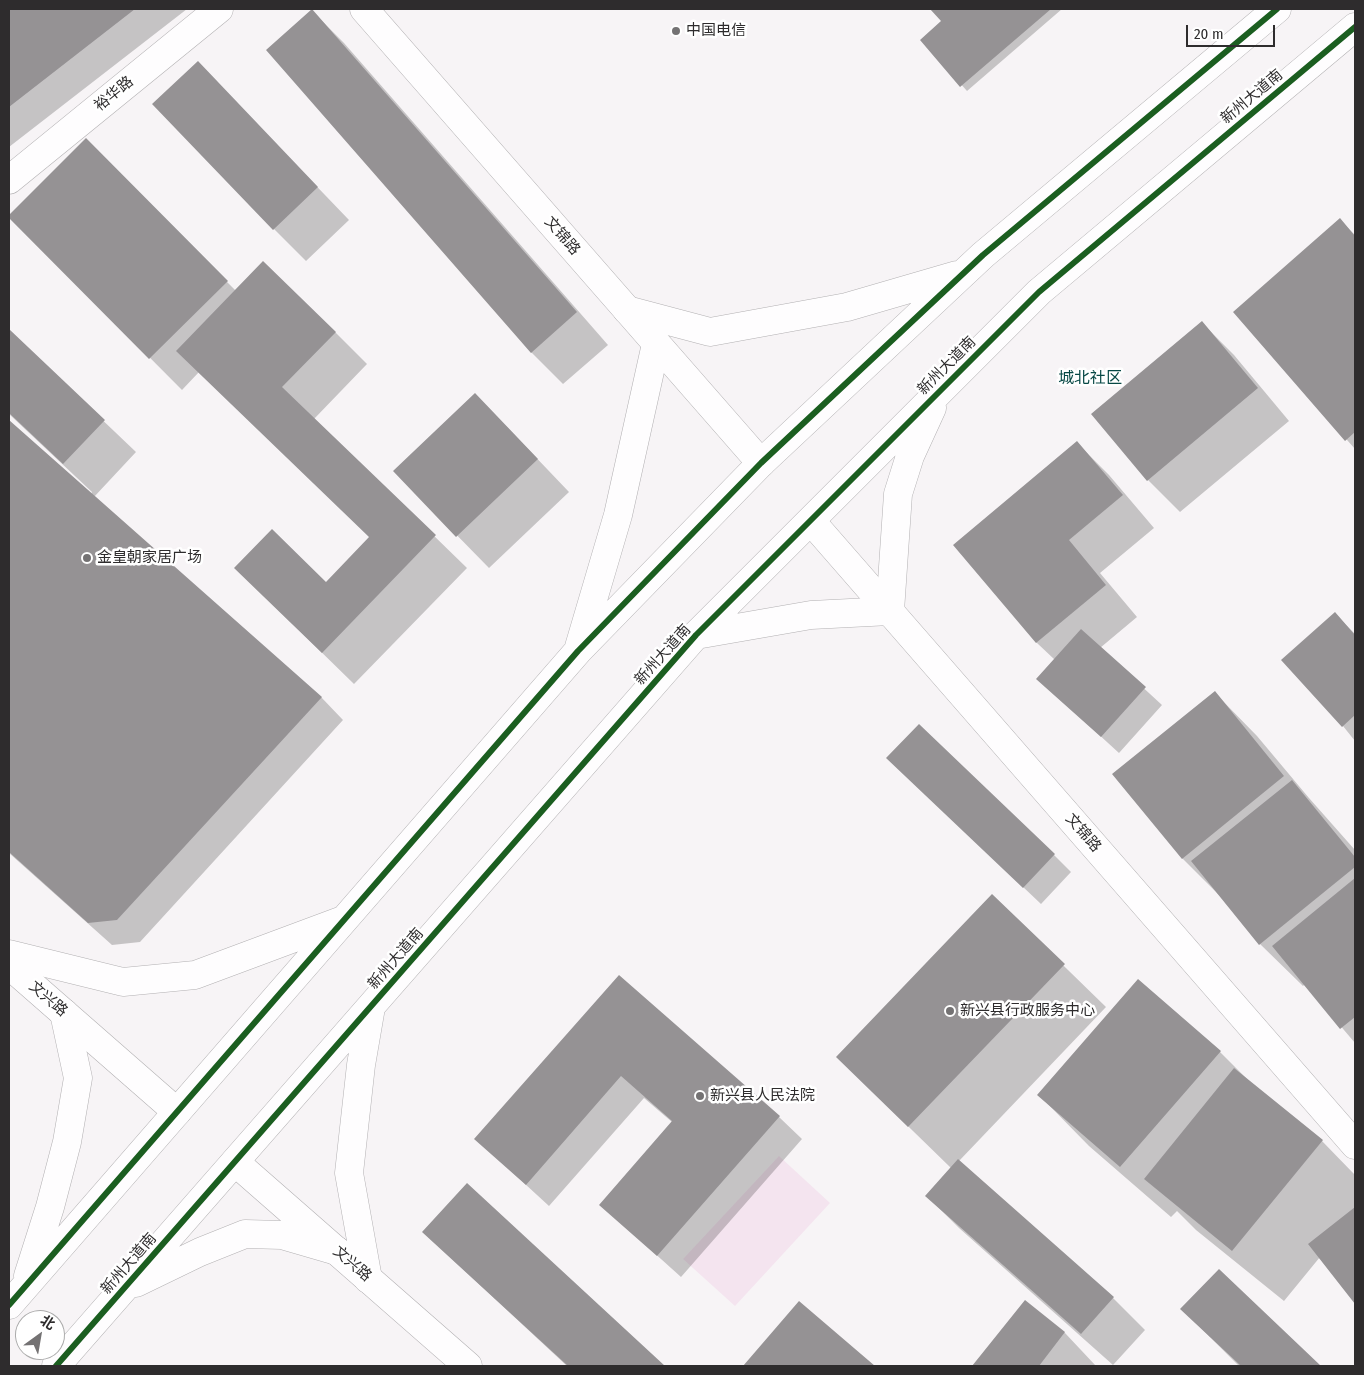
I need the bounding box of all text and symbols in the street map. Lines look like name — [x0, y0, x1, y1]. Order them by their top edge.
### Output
scale bar — [1189, 15, 1278, 47]
place label: 中国电信 — [686, 22, 746, 40]
marker: 中国电信 — [670, 25, 682, 37]
text: 20 m — [1194, 25, 1224, 43]
street label: 新州大道南 — [1217, 66, 1287, 128]
street label: 裕华路 — [91, 73, 137, 115]
street label: 文锦路 — [540, 213, 584, 259]
street label: 新州大道南 — [914, 333, 980, 399]
district label: 城北社区 — [1058, 369, 1122, 389]
place label: 金皇朝家居广场 — [97, 549, 202, 567]
marker: 金皇朝家居广场 — [81, 552, 93, 564]
street label: 新州大道南 — [631, 621, 695, 689]
street label: 文锦路 — [1061, 810, 1105, 856]
street label: 新州大道南 — [365, 925, 427, 993]
street label: 文兴路 — [25, 977, 71, 1021]
place label: 新兴县行政服务中心 — [960, 1002, 1095, 1020]
marker: 新兴县行政服务中心 — [944, 1005, 956, 1017]
place label: 新兴县人民法院 — [710, 1087, 815, 1105]
marker: 新兴县人民法院 — [694, 1090, 706, 1102]
street label: 新州大道南 — [98, 1230, 160, 1298]
street label: 文兴路 — [329, 1242, 375, 1286]
north arrow — [15, 1310, 65, 1360]
text: 北 — [37, 1312, 58, 1334]

